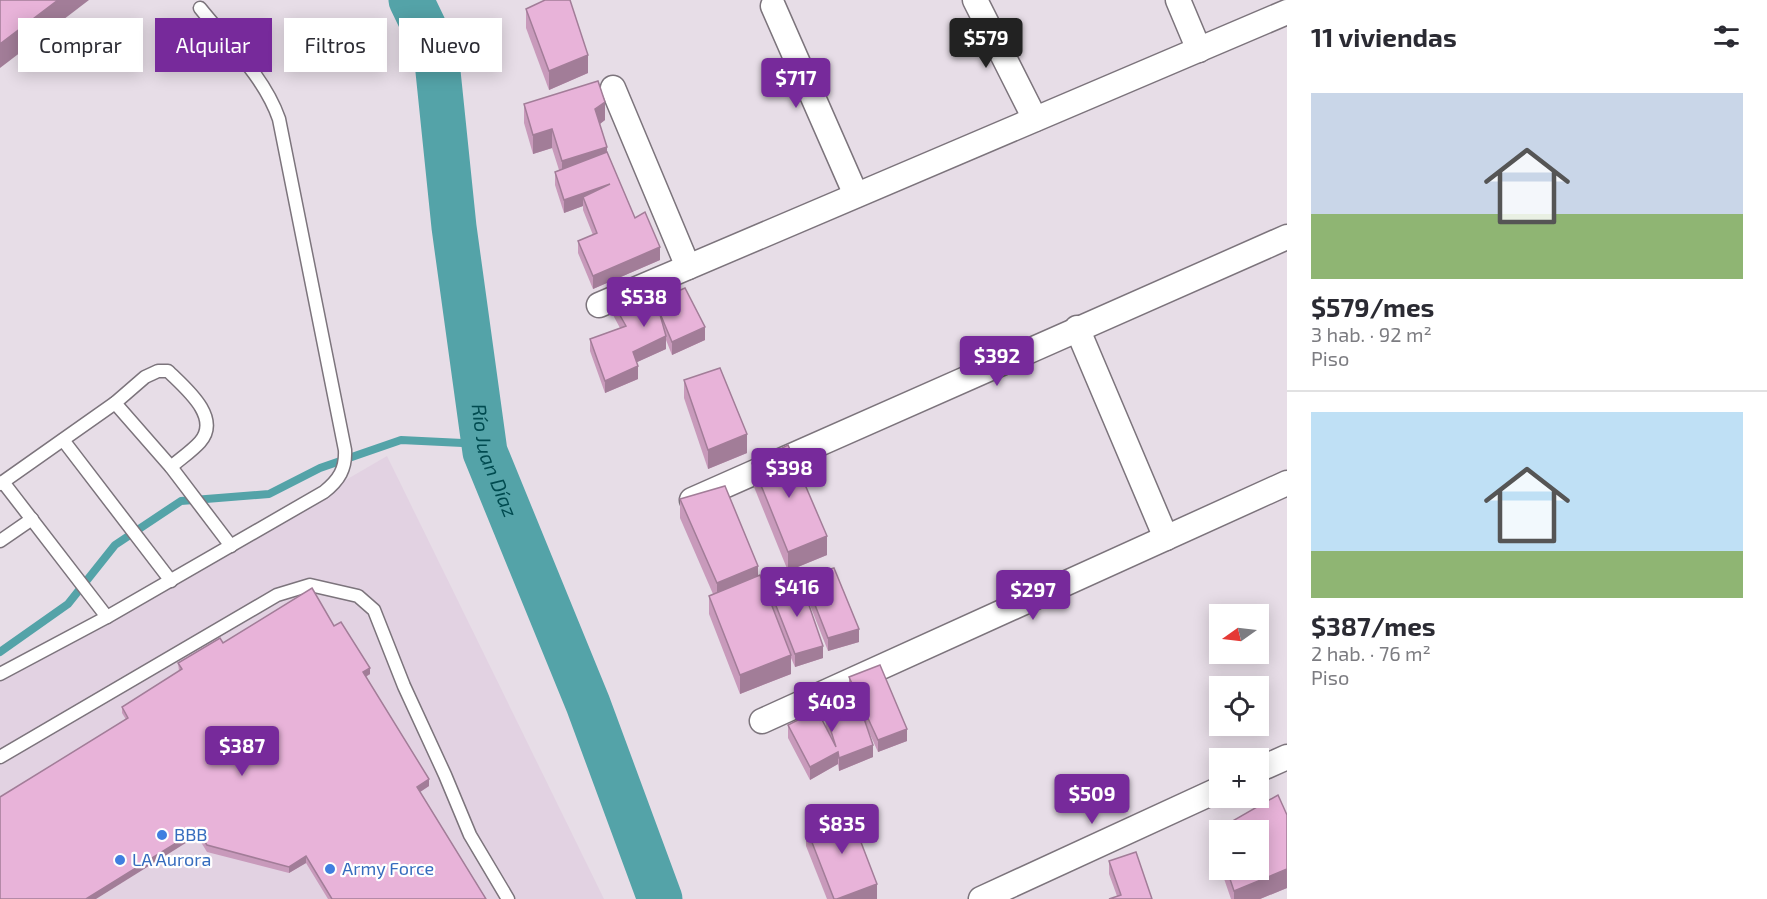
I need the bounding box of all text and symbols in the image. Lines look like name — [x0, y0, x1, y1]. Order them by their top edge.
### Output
chip: Comprar — [18, 18, 143, 72]
chip: Alquilar — [155, 18, 272, 72]
chip: Filtros — [284, 18, 387, 72]
chip: Nuevo — [399, 18, 502, 72]
pin: $579 — [950, 18, 1022, 69]
icon: filters — [1710, 20, 1743, 53]
text: 11 viviendas — [1311, 21, 1457, 52]
text: $579 — [964, 25, 1009, 49]
pin: $717 — [760, 58, 832, 109]
text: $717 — [775, 65, 817, 89]
icon: home — [1473, 132, 1581, 240]
pin: $538 — [608, 277, 680, 328]
text: $538 — [621, 284, 667, 308]
text: $579/mes — [1311, 291, 1434, 322]
text: 3 hab. · 92 m² — [1311, 322, 1432, 346]
pin: $392 — [961, 336, 1033, 387]
text: $392 — [974, 343, 1020, 367]
text: Piso — [1311, 346, 1349, 370]
water label: Río Juan Díaz — [467, 402, 523, 520]
pin: $398 — [753, 448, 825, 499]
icon: home — [1473, 451, 1581, 559]
text: $398 — [765, 455, 813, 479]
pin: $416 — [761, 567, 833, 618]
pin: $297 — [997, 570, 1069, 621]
text: $416 — [775, 574, 819, 598]
text: $297 — [1010, 577, 1056, 601]
north arrow — [1209, 604, 1269, 664]
map controls — [1209, 604, 1269, 880]
text: $387/mes — [1311, 610, 1436, 641]
text: 2 hab. · 76 m² — [1311, 641, 1431, 665]
text: Piso — [1311, 665, 1349, 689]
button: locate — [1209, 676, 1269, 736]
pin: $403 — [796, 682, 868, 733]
text: $403 — [808, 689, 856, 713]
pin: $387 — [206, 726, 278, 777]
text: $387 — [219, 733, 265, 757]
button: + — [1209, 748, 1269, 808]
pin: $509 — [1056, 774, 1128, 825]
text: $509 — [1068, 781, 1116, 805]
pin: $835 — [806, 804, 878, 855]
text: $835 — [819, 811, 865, 835]
button: − — [1209, 820, 1269, 880]
place label: BBB — [174, 823, 207, 845]
marker: BBB — [155, 828, 169, 842]
place label: LA Aurora — [132, 848, 211, 870]
marker: LA Aurora — [113, 853, 127, 867]
place label: Army Force — [342, 857, 434, 879]
marker: Army Force — [323, 862, 337, 876]

